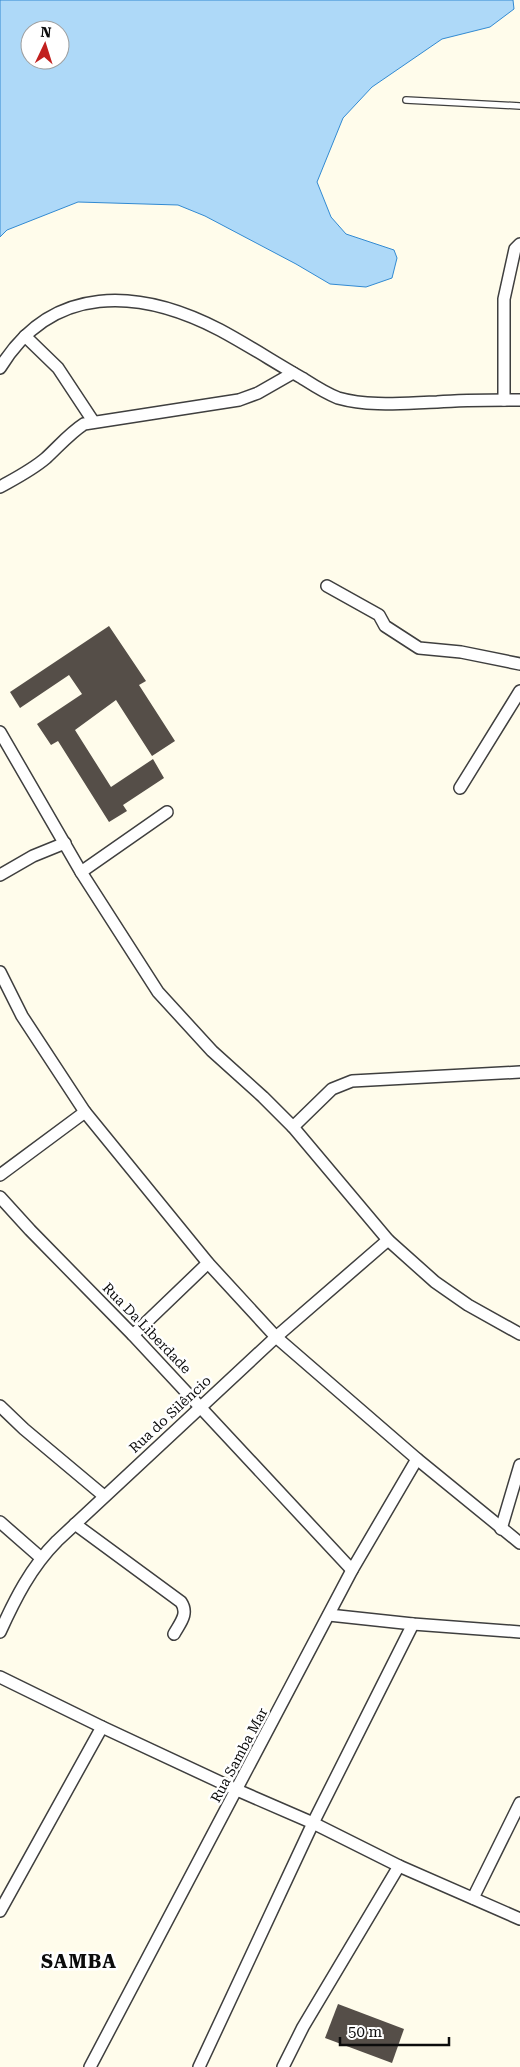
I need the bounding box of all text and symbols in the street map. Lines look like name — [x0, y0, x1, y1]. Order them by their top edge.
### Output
north arrow — [20, 20, 70, 70]
text: N — [40, 24, 52, 40]
street label: Rua Da Liberdade — [100, 1279, 195, 1377]
street label: Rua do Silêncio — [126, 1372, 214, 1456]
street label: Rua Samba Mar — [207, 1705, 271, 1805]
district label: SAMBA — [41, 1950, 117, 1973]
scale bar — [340, 2014, 449, 2046]
text: 50 m — [348, 2023, 383, 2041]

